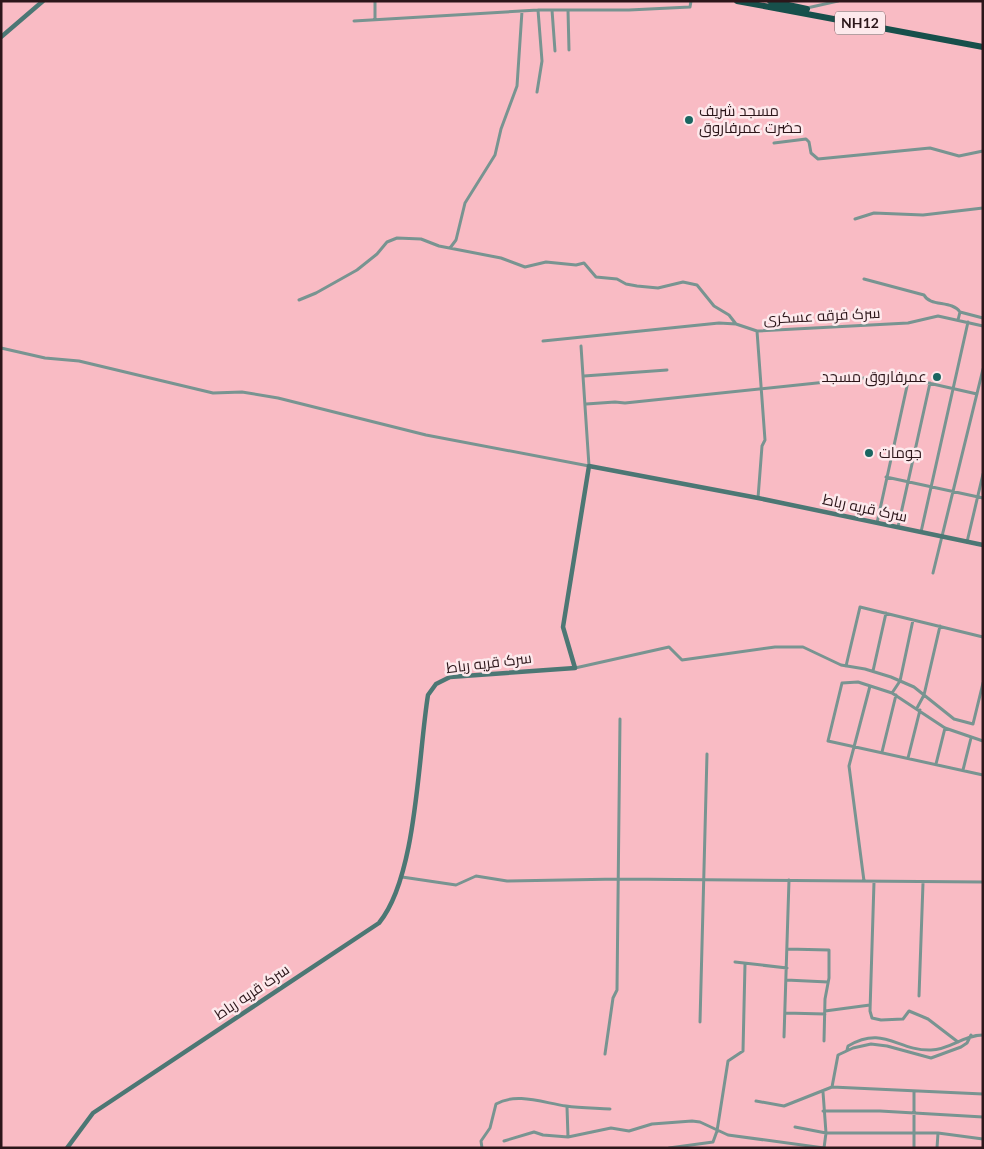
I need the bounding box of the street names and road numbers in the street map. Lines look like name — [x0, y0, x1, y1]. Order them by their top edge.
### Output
road number: NH12 — [835, 12, 885, 34]
street label: سرک فرقه عسکری — [763, 303, 881, 329]
street label: سرک قریه رباط — [821, 489, 909, 526]
street label: سرک قریه رباط — [445, 648, 533, 677]
street label: سرک قریه رباط — [211, 960, 293, 1024]

